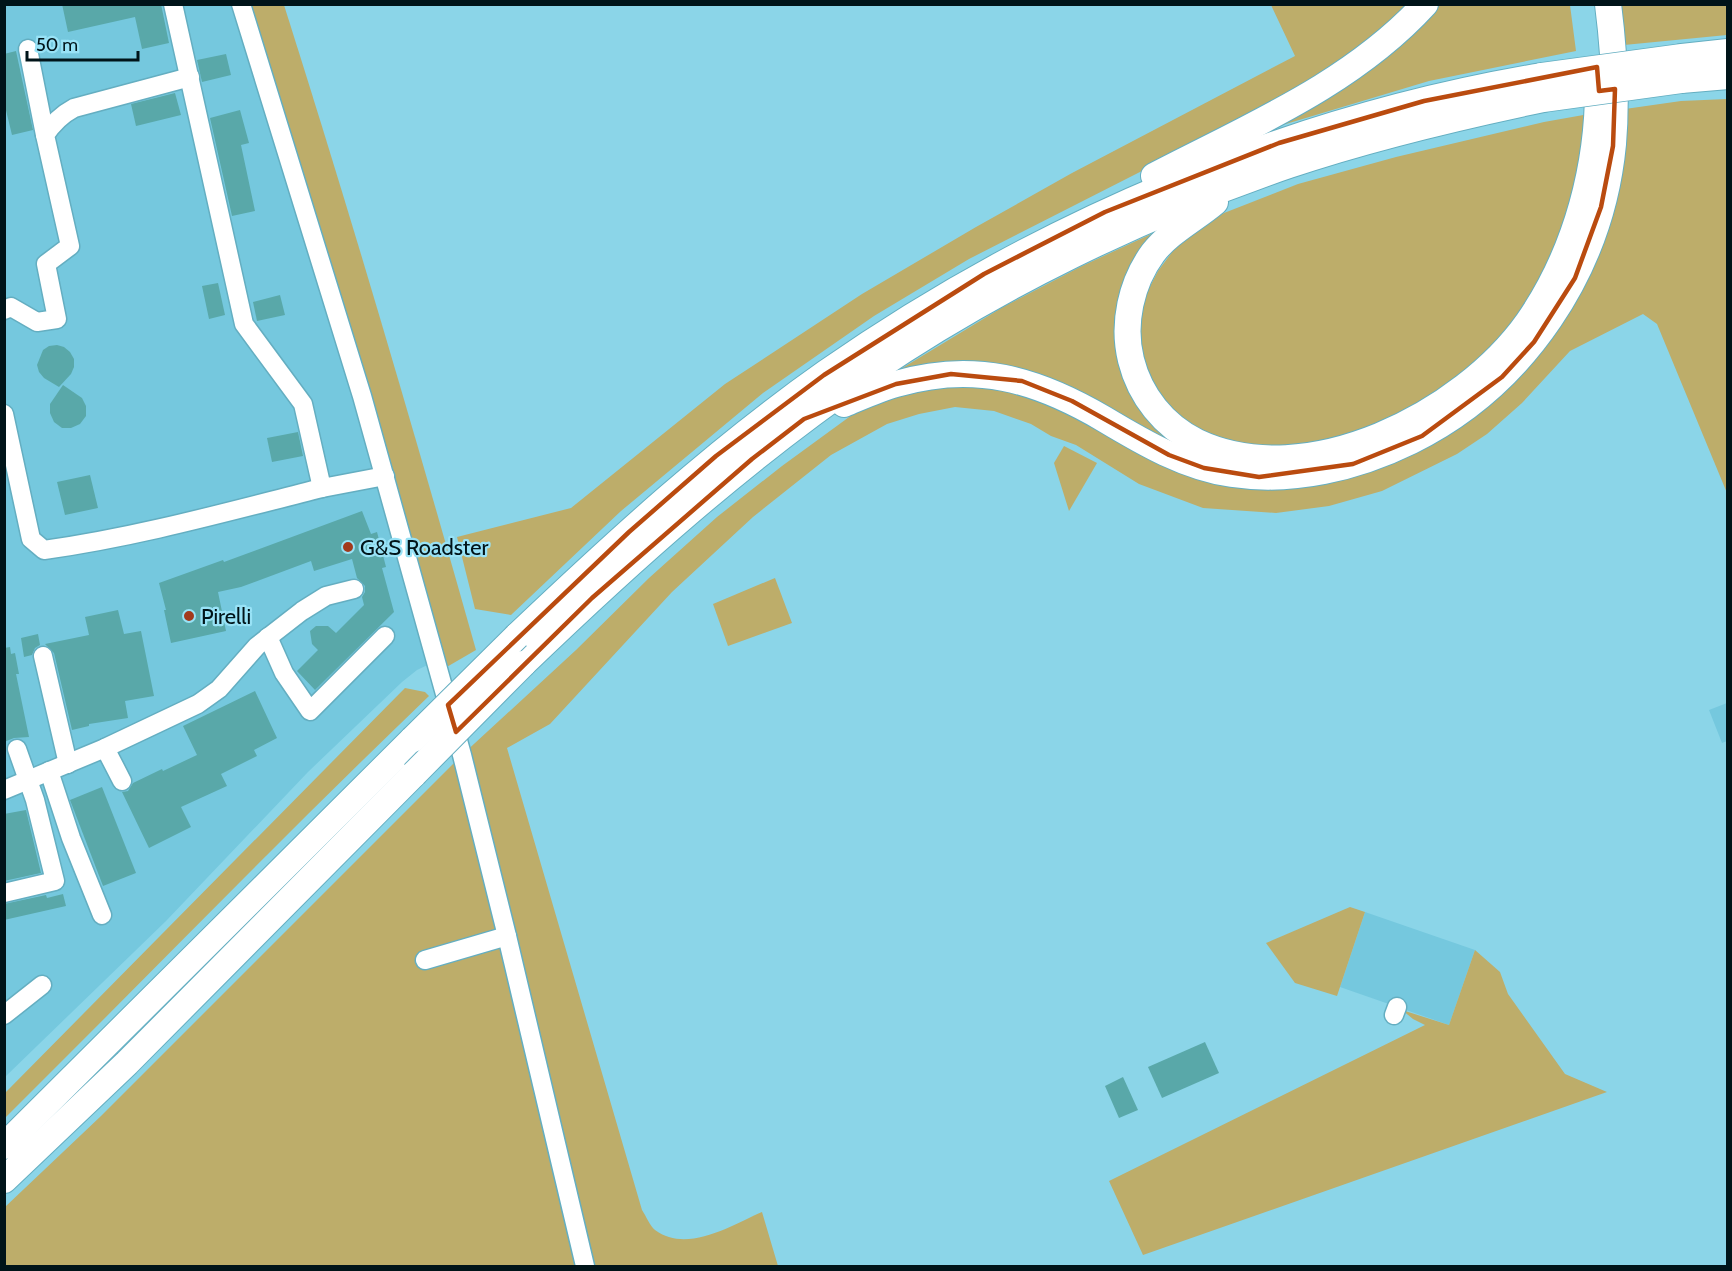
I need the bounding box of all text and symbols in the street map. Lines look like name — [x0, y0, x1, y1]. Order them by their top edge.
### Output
scale bar — [27, 24, 138, 62]
text: 50 m — [36, 34, 78, 56]
place label: G&S Roadster — [360, 534, 488, 561]
marker: G&S Roadster — [341, 540, 355, 554]
place label: Pirelli — [201, 603, 251, 630]
marker: Pirelli — [182, 609, 196, 623]

